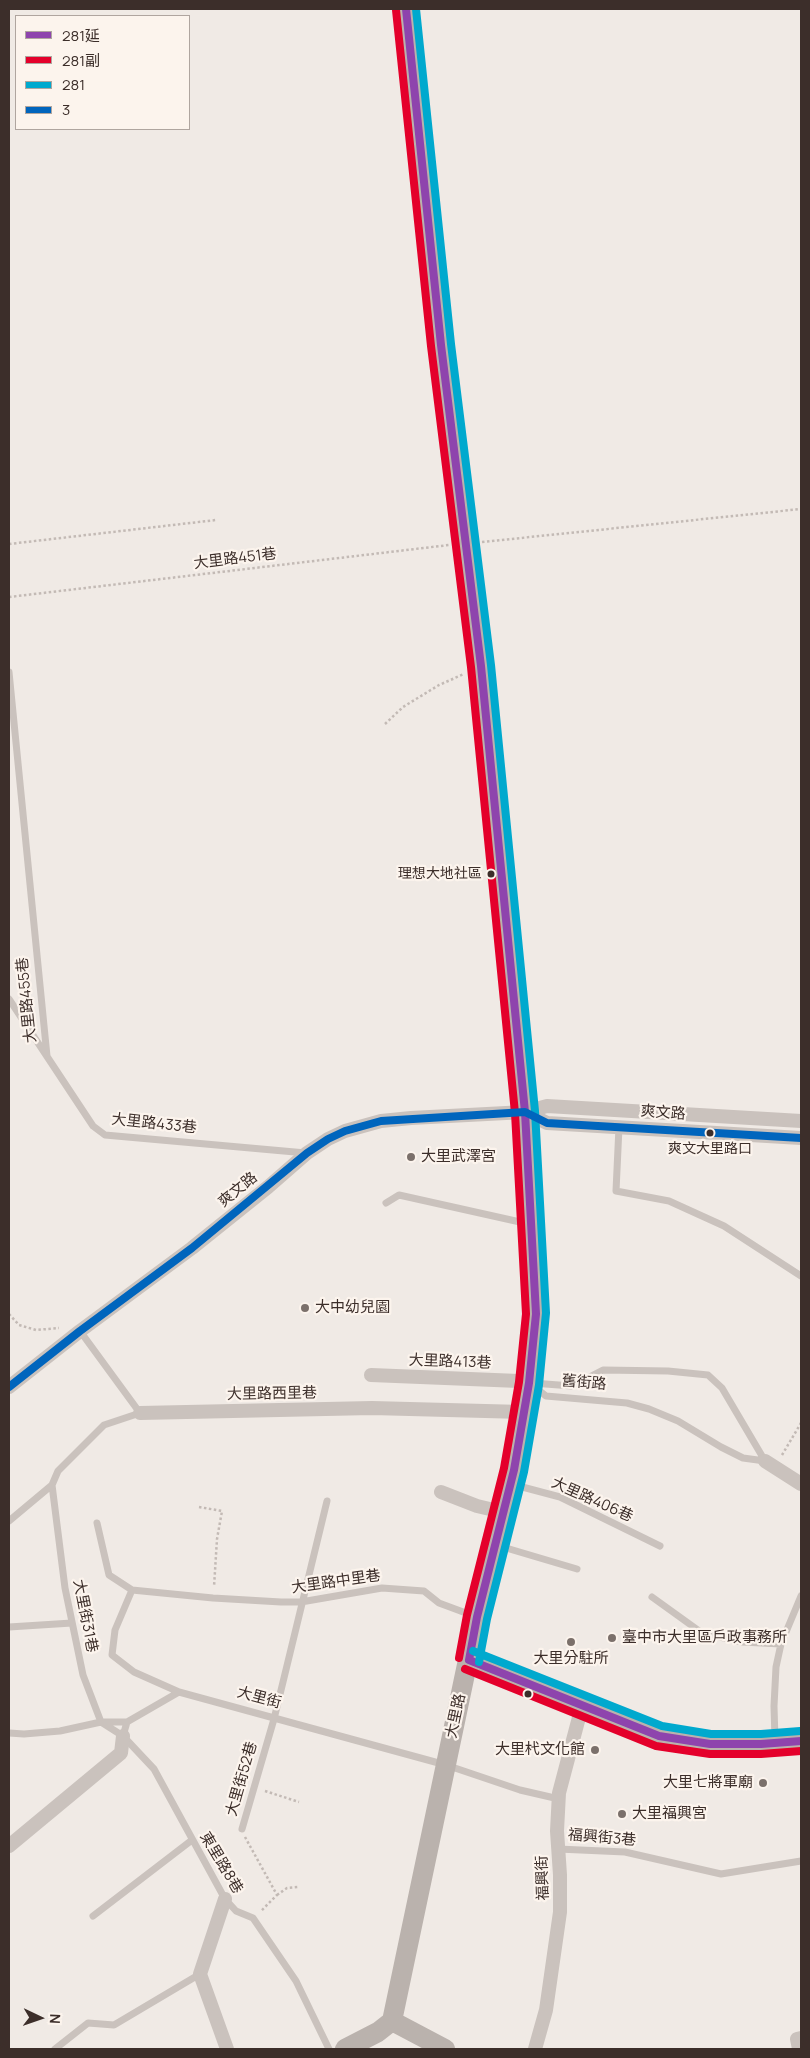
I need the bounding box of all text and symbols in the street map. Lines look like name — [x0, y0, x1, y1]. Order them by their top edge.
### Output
legend — [15, 15, 190, 130]
text: 281延 — [62, 25, 100, 46]
text: 281副 — [62, 50, 100, 71]
text: 281 — [62, 74, 85, 95]
text: 3 — [62, 99, 70, 120]
street label: 大里路451巷 — [193, 545, 277, 573]
place label: 理想大地社區 — [398, 866, 482, 882]
marker: 理想大地社區 — [486, 869, 496, 879]
street label: 大里路455巷 — [14, 956, 40, 1044]
street label: 爽文路 — [640, 1102, 686, 1124]
street label: 大里路433巷 — [111, 1111, 197, 1137]
marker: 爽文大里路口 — [705, 1128, 715, 1138]
place label: 爽文大里路口 — [668, 1141, 752, 1157]
place label: 大里武澤宮 — [421, 1148, 496, 1166]
marker: 大里武澤宮 — [405, 1151, 417, 1163]
street label: 爽文路 — [215, 1169, 261, 1211]
place label: 大中幼兒園 — [315, 1299, 390, 1317]
marker: 大中幼兒園 — [299, 1302, 311, 1314]
street label: 大里路413巷 — [408, 1352, 492, 1372]
street label: 舊街路 — [561, 1372, 607, 1394]
street label: 大里路西里巷 — [227, 1384, 317, 1404]
street label: 大里路406巷 — [548, 1474, 636, 1526]
street label: 大里路中里巷 — [290, 1567, 382, 1597]
street label: 大里街31巷 — [69, 1578, 101, 1654]
place label: 臺中市大里區戶政事務所 — [622, 1629, 787, 1647]
marker: 臺中市大里區戶政事務所 — [606, 1632, 618, 1644]
marker: 大里分駐所 — [565, 1636, 577, 1648]
place label: 大里分駐所 — [534, 1650, 608, 1668]
street label: 大里街 — [235, 1683, 283, 1713]
unlabelled marker — [523, 1689, 533, 1699]
street label: 大里路 — [443, 1692, 469, 1740]
street label: 大里街52巷 — [223, 1740, 261, 1818]
place label: 大里杙文化館 — [495, 1741, 585, 1759]
marker: 大里杙文化館 — [589, 1744, 601, 1756]
place label: 大里七將軍廟 — [663, 1774, 753, 1792]
marker: 大里七將軍廟 — [757, 1777, 769, 1789]
place label: 大里福興宮 — [632, 1805, 707, 1823]
marker: 大里福興宮 — [616, 1808, 628, 1820]
street label: 福興街3巷 — [567, 1826, 637, 1850]
street label: 東里路8巷 — [196, 1829, 246, 1897]
street label: 福興街 — [533, 1855, 553, 1901]
north arrow — [15, 1993, 65, 2043]
text: N — [46, 2013, 65, 2024]

